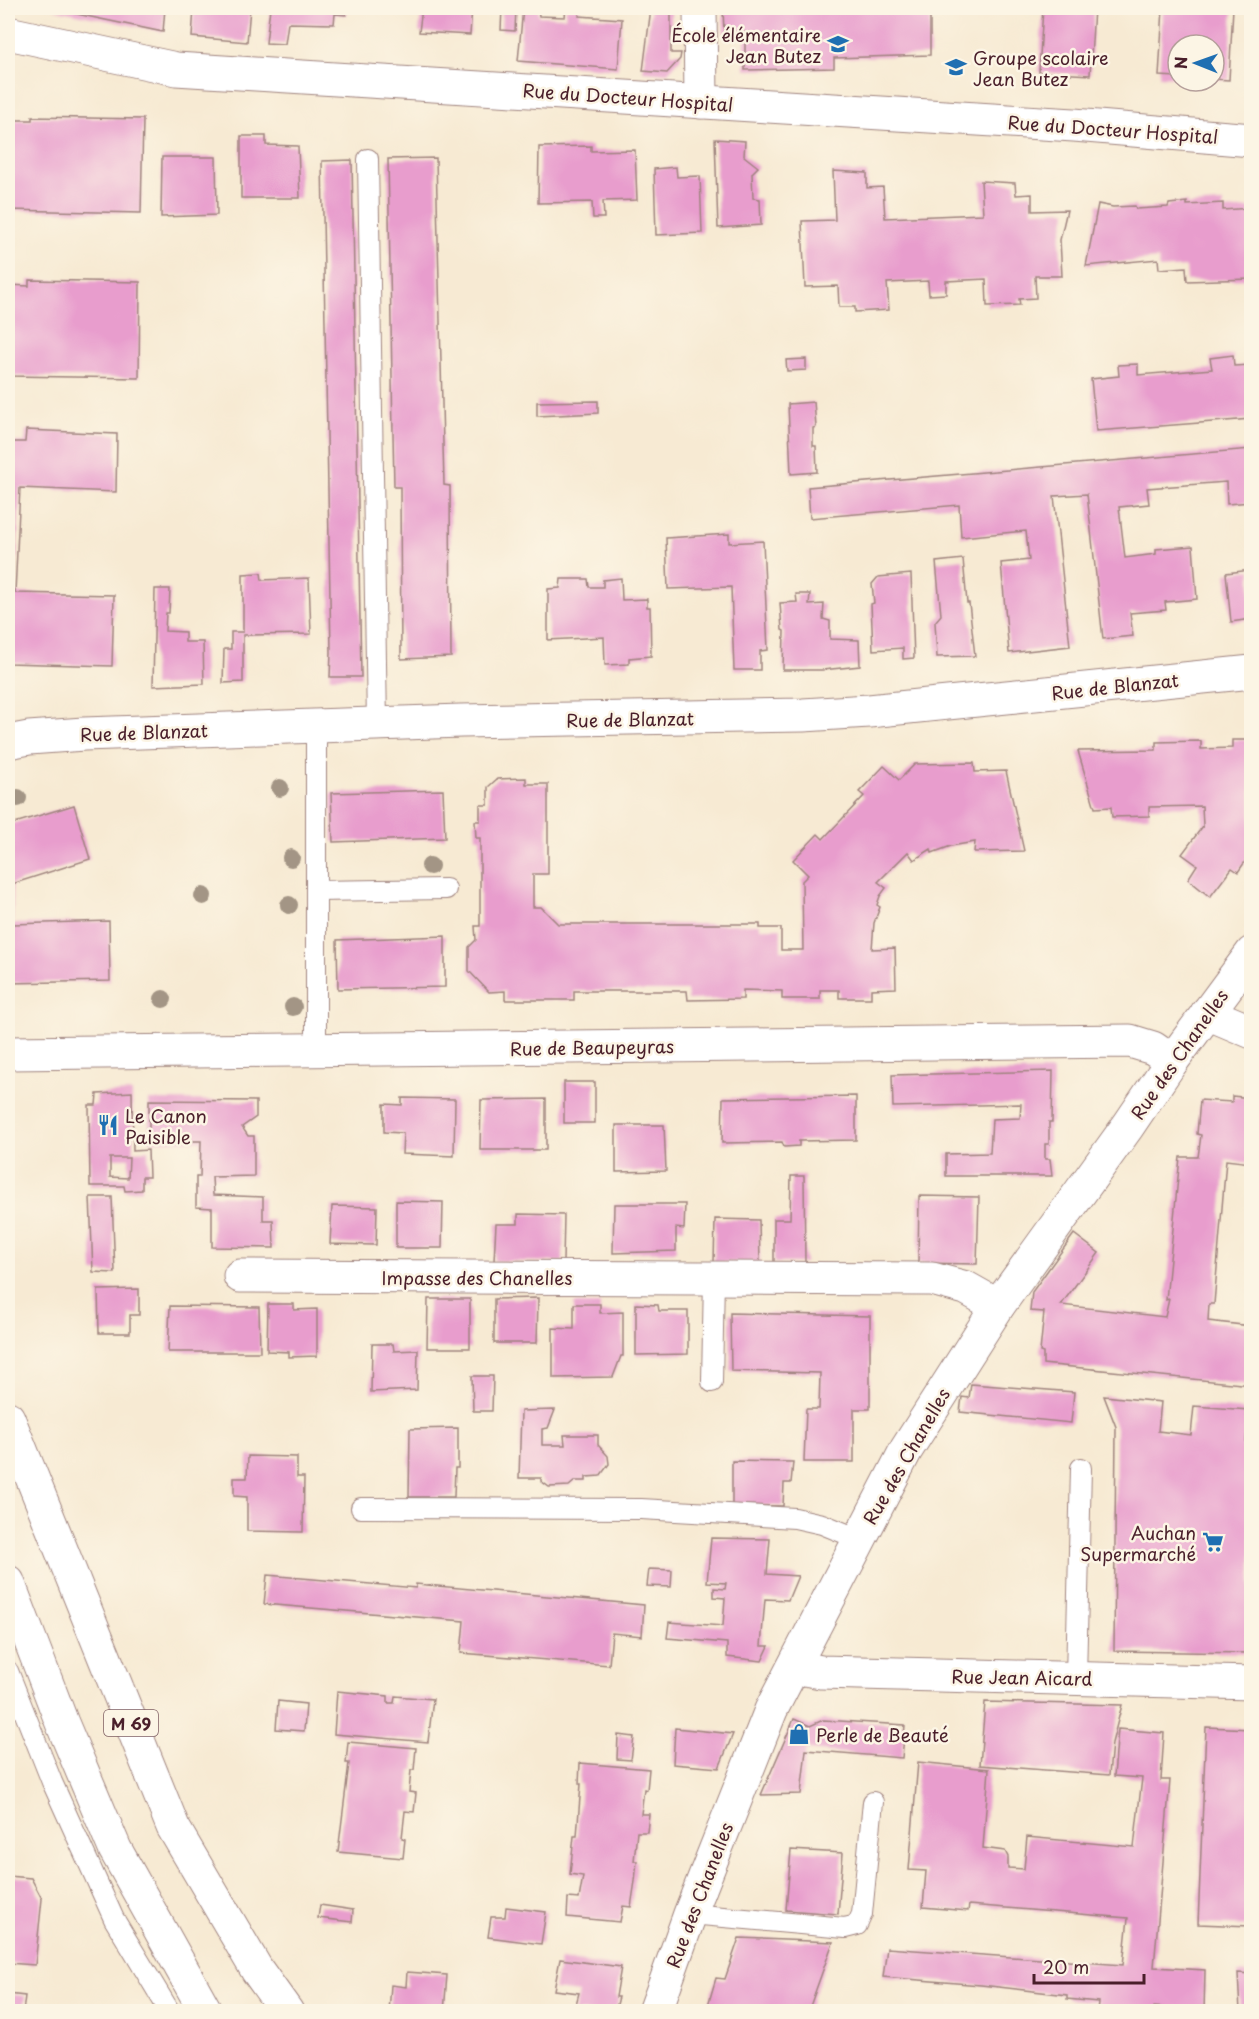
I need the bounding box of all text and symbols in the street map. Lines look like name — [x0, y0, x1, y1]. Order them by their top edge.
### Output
place label: École élémentaire Jean Butez — [671, 21, 821, 69]
school or university icon: École élémentaire Jean Butez — [826, 32, 850, 56]
north arrow — [1166, 33, 1226, 93]
place label: Groupe scolaire Jean Butez — [973, 44, 1109, 92]
school or university icon: Groupe scolaire Jean Butez — [944, 55, 968, 79]
text: N — [1168, 56, 1192, 69]
street label: Rue du Docteur Hospital — [522, 76, 734, 118]
street label: Rue du Docteur Hospital — [1007, 108, 1219, 150]
street label: Rue de Blanzat — [1050, 666, 1180, 706]
street label: Rue de Blanzat — [566, 704, 694, 734]
street label: Rue de Blanzat — [80, 716, 208, 748]
street label: Rue des Chanelles — [1124, 983, 1234, 1125]
street label: Rue de Beaupeyras — [510, 1032, 674, 1062]
place label: Le Canon Paisible — [125, 1102, 207, 1150]
restaurant icon: Le Canon Paisible — [96, 1113, 120, 1137]
street label: Impasse des Chanelles — [382, 1264, 572, 1291]
street label: Rue des Chanelles — [856, 1383, 956, 1529]
place label: Auchan Supermarché — [1080, 1519, 1196, 1567]
supermarket icon: Auchan Supermarché — [1201, 1530, 1225, 1554]
street label: Rue Jean Aicard — [951, 1662, 1093, 1692]
road number: M 69 — [104, 1710, 158, 1736]
place label: Perle de Beauté — [816, 1721, 949, 1748]
shop icon: Perle de Beauté — [787, 1722, 811, 1746]
street label: Rue des Chanelles — [659, 1818, 739, 1972]
scale bar — [1034, 1947, 1144, 1985]
text: 20 m — [1043, 1953, 1089, 1980]

